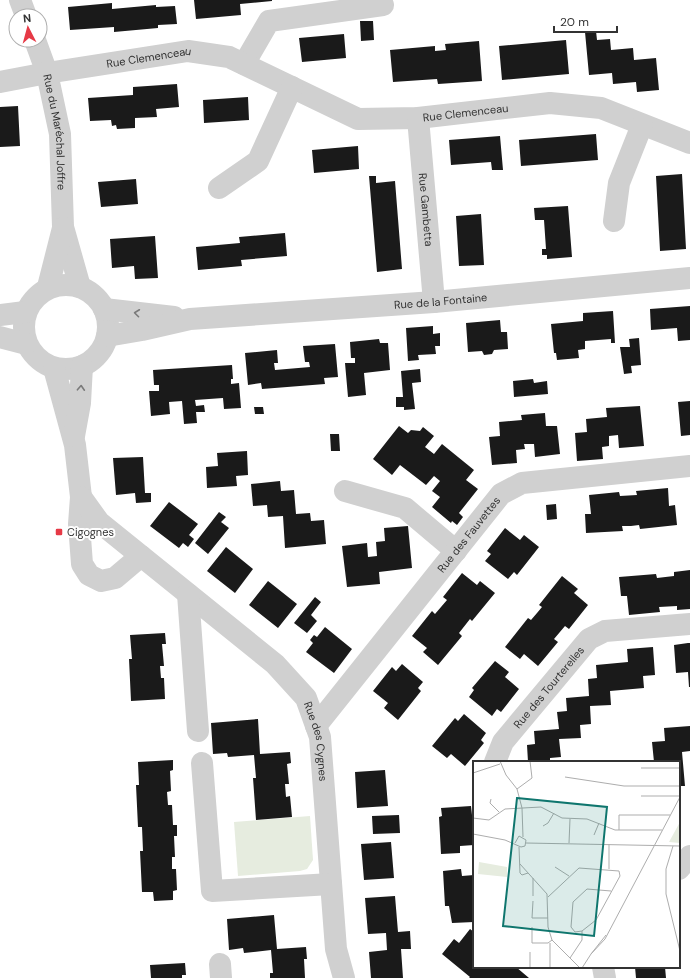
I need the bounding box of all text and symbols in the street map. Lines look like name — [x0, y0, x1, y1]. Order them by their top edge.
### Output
north arrow — [8, 8, 48, 48]
scale bar — [554, 8, 617, 34]
text: N — [22, 11, 32, 25]
text: 20 m — [560, 14, 589, 30]
street label: Rue Clemenceau — [105, 44, 192, 71]
street label: Rue du Maréchal Joffre — [40, 73, 69, 190]
street label: Rue Clemenceau — [422, 101, 509, 124]
street label: Rue Gambetta — [416, 172, 436, 247]
street label: Rue de la Fontaine — [393, 290, 488, 312]
one-way arrow — [134, 309, 140, 318]
one-way arrow — [77, 385, 85, 391]
street label: Rue des Fauvettes — [434, 494, 503, 575]
place label: Cigognes — [67, 525, 114, 539]
marker: Cigognes — [54, 527, 64, 537]
street label: Rue des Tourterelles — [510, 643, 587, 731]
street label: Rue des Cygnes — [301, 700, 330, 782]
inset map — [473, 761, 680, 968]

